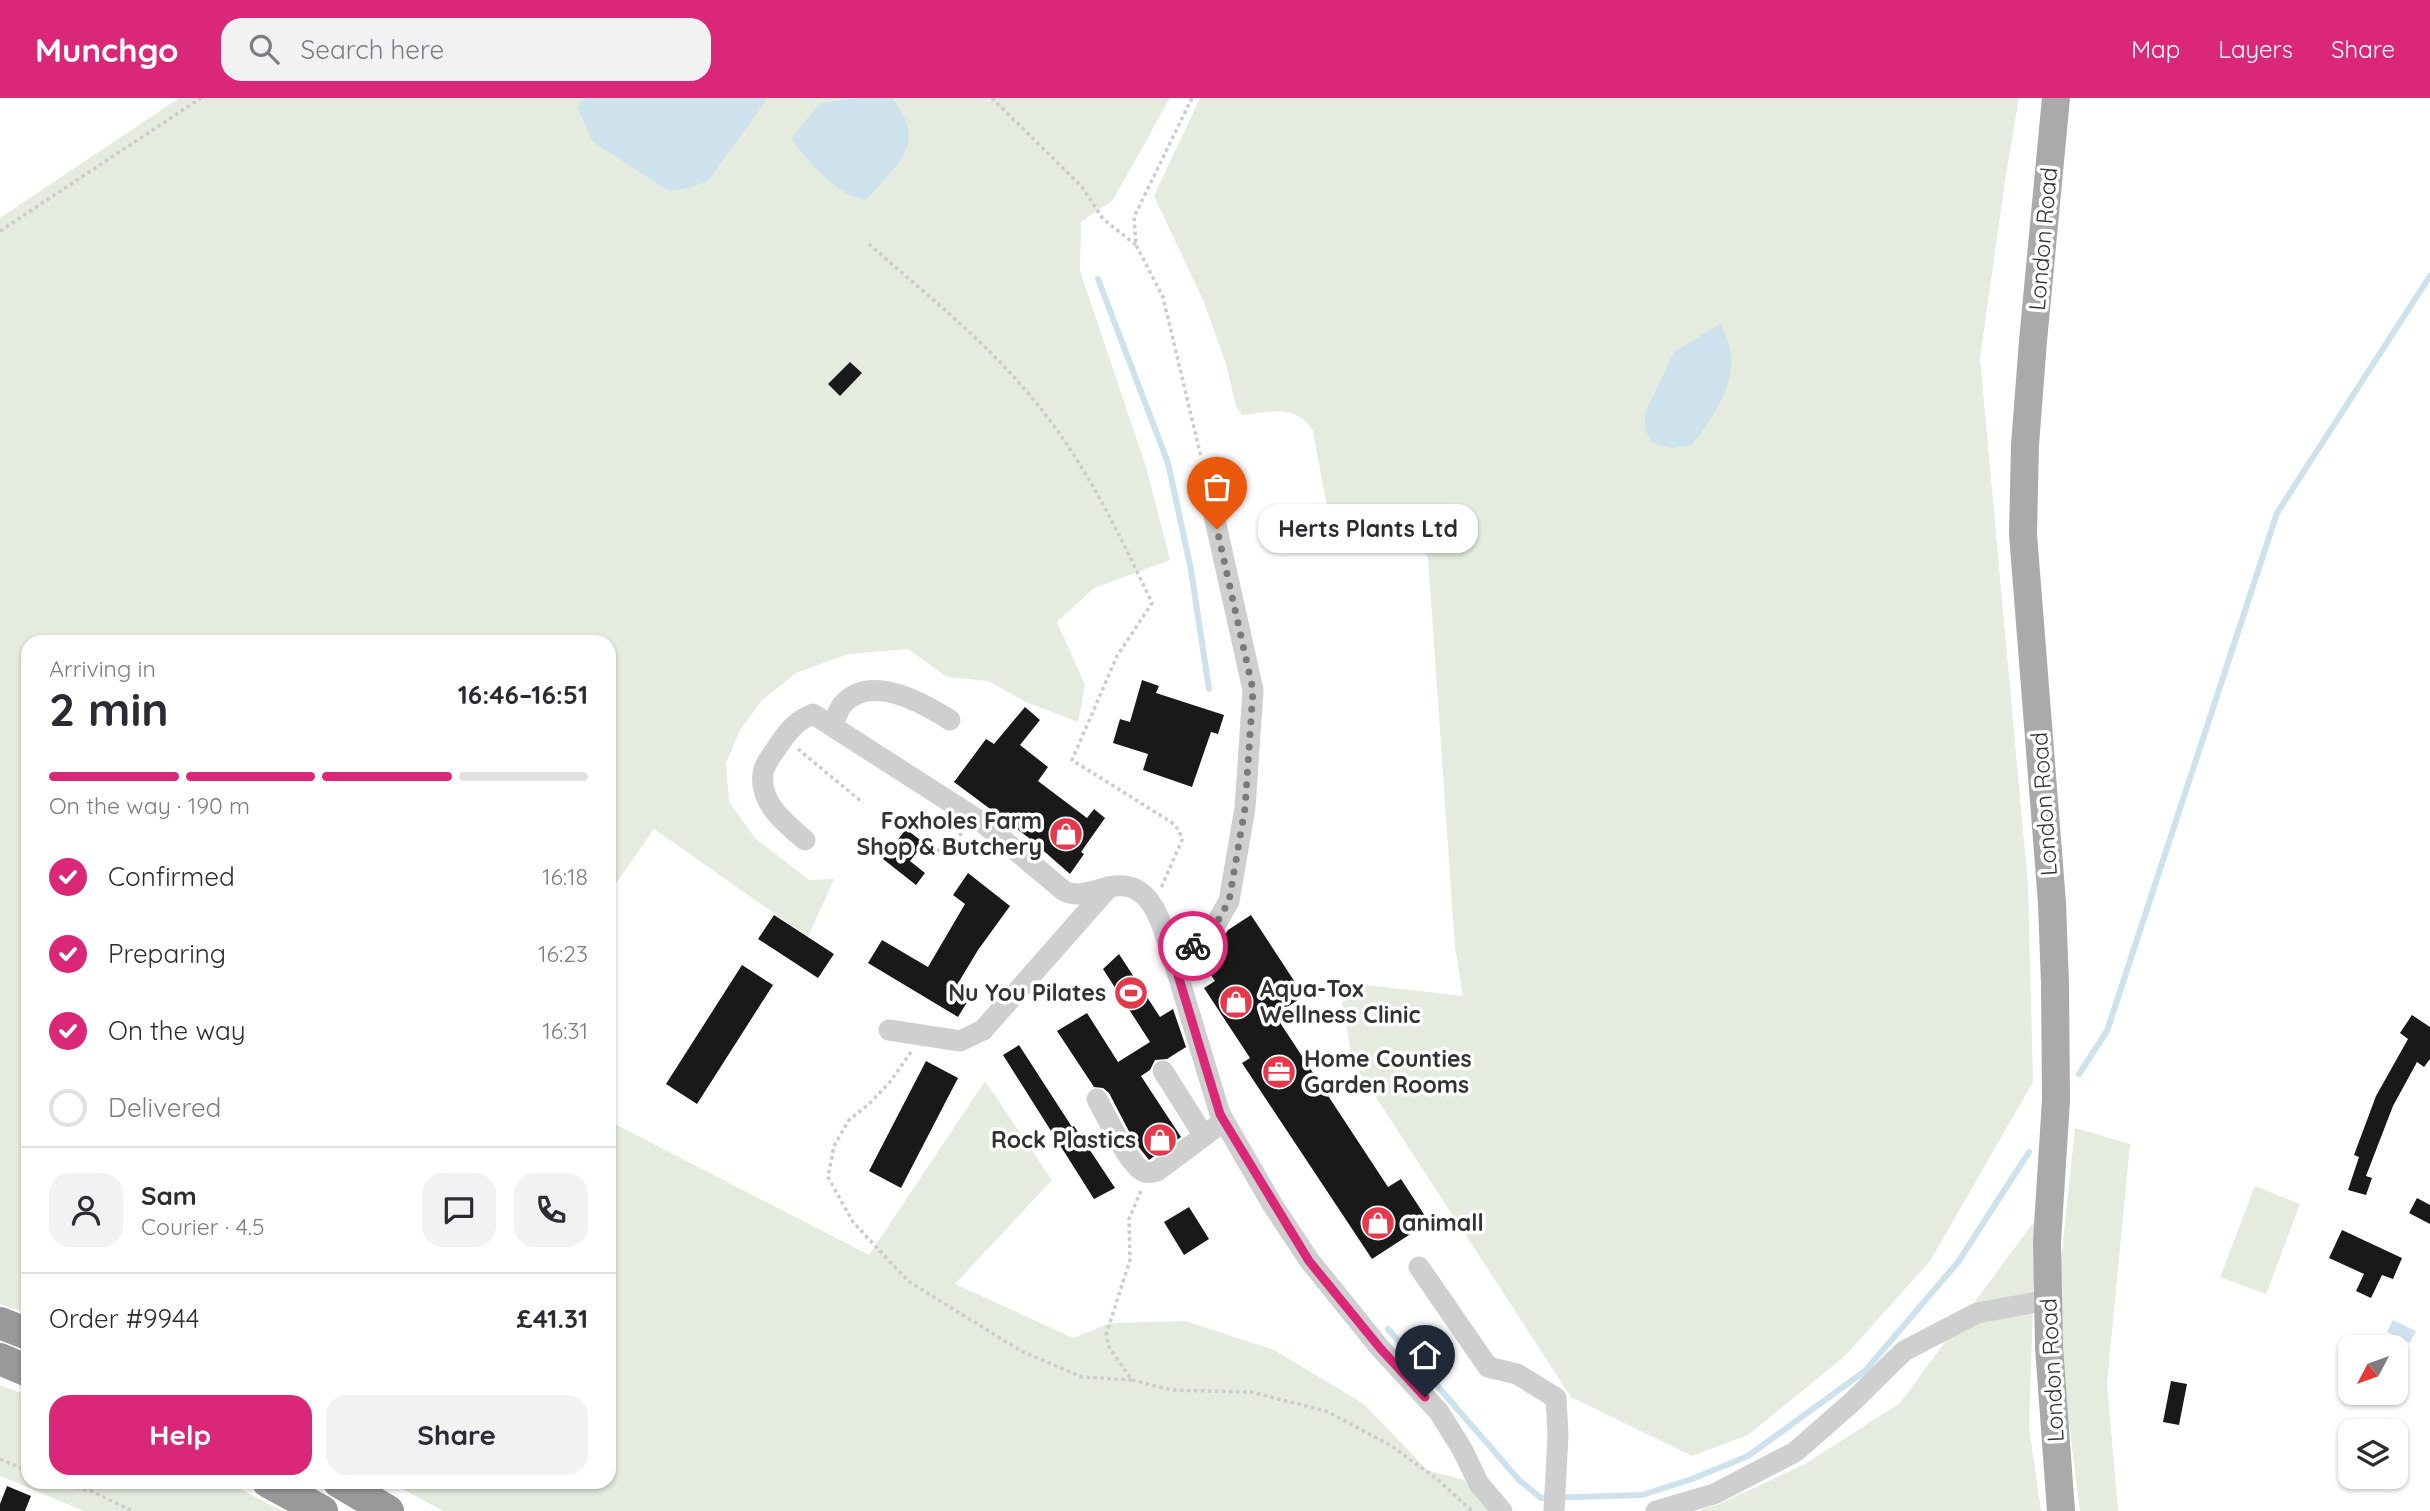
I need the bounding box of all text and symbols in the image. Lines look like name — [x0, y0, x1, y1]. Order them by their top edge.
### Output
search box — [221, 18, 711, 81]
text: Munchgo — [35, 29, 179, 70]
icon: search — [245, 30, 283, 68]
text: Search here — [301, 33, 444, 66]
text: Map — [2131, 34, 2180, 64]
text: Layers — [2218, 34, 2293, 64]
text: Share — [2331, 34, 2395, 64]
street label: London Road — [2022, 166, 2063, 312]
pin — [1187, 457, 1247, 529]
icon: bag — [1198, 468, 1236, 506]
callout: Herts Plants Ltd — [1259, 504, 1480, 554]
text: Herts Plants Ltd — [1278, 514, 1458, 543]
text: Arriving in — [49, 654, 156, 683]
text: 16:46–16:51 — [458, 678, 588, 711]
text: 2 min — [49, 680, 169, 738]
street label: London Road — [2024, 731, 2063, 877]
text: On the way · 190 m — [49, 791, 250, 820]
place label: Foxholes Farm Shop & Butchery — [856, 806, 1042, 861]
shop icon: Foxholes Farm Shop & Butchery — [1047, 815, 1085, 853]
icon: check — [49, 858, 87, 896]
text: Confirmed — [108, 860, 235, 893]
text: 16:18 — [542, 862, 588, 891]
courier — [1158, 911, 1228, 981]
icon: bike — [1174, 927, 1212, 965]
icon: check — [49, 935, 87, 973]
text: Preparing — [108, 937, 226, 970]
text: 16:23 — [538, 939, 588, 968]
sports icon: Nu You Pilates — [1112, 974, 1150, 1012]
place label: Aqua-Tox Wellness Clinic — [1260, 974, 1420, 1029]
place label: Nu You Pilates — [948, 978, 1106, 1007]
shop icon: Aqua-Tox Wellness Clinic — [1217, 983, 1255, 1021]
icon: check — [49, 1012, 87, 1050]
text: On the way — [108, 1014, 246, 1047]
text: 16:31 — [542, 1016, 588, 1045]
place label: Home Counties Garden Rooms — [1304, 1044, 1472, 1099]
office icon: Home Counties Garden Rooms — [1260, 1053, 1298, 1091]
text: Delivered — [108, 1091, 221, 1124]
shop icon: Rock Plastics — [1141, 1121, 1179, 1159]
place label: Rock Plastics — [991, 1125, 1136, 1154]
button: person — [49, 1173, 123, 1247]
button: chat — [422, 1173, 496, 1247]
button: phone — [514, 1173, 588, 1247]
text: Sam — [141, 1179, 197, 1212]
shop icon: animall — [1359, 1204, 1397, 1242]
place label: animall — [1402, 1208, 1484, 1237]
text: Courier · 4.5 — [141, 1212, 265, 1241]
street label: London Road — [2033, 1297, 2070, 1443]
text: Order #9944 — [49, 1302, 199, 1335]
text: £41.31 — [517, 1302, 588, 1335]
pin — [1395, 1325, 1455, 1397]
north arrow — [2338, 1335, 2408, 1405]
map controls — [2338, 1335, 2408, 1489]
icon: home — [1406, 1336, 1444, 1374]
button: Help — [49, 1395, 312, 1475]
button: Share — [326, 1395, 588, 1475]
button: layers — [2338, 1419, 2408, 1489]

